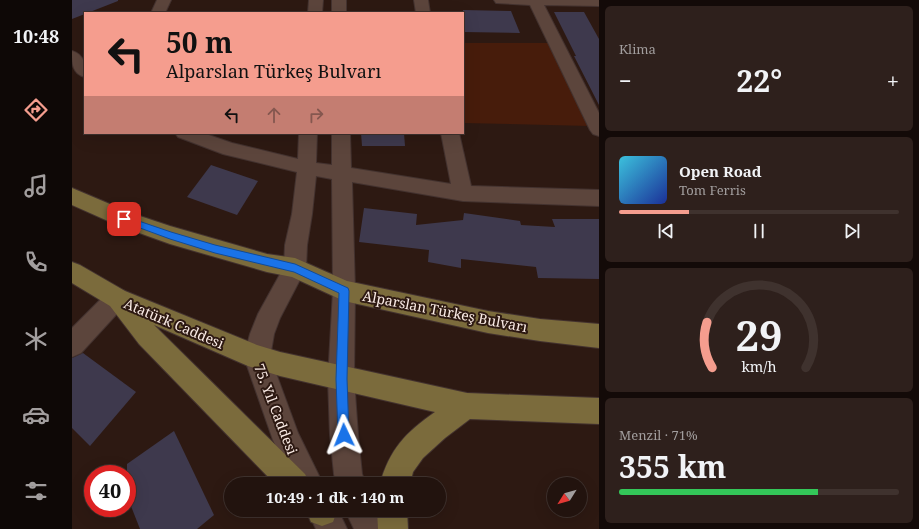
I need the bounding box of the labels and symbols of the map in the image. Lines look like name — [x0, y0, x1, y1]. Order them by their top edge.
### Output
pin — [107, 202, 141, 236]
street label: Alparslan Türkeş Bulvarı — [361, 286, 529, 336]
street label: Atatürk Caddesi — [121, 293, 227, 353]
street label: 75. Yıl Caddesi — [250, 361, 302, 458]
position arrow — [323, 414, 365, 456]
speed limit sign: 40 — [84, 465, 136, 517]
north arrow — [547, 477, 587, 517]

